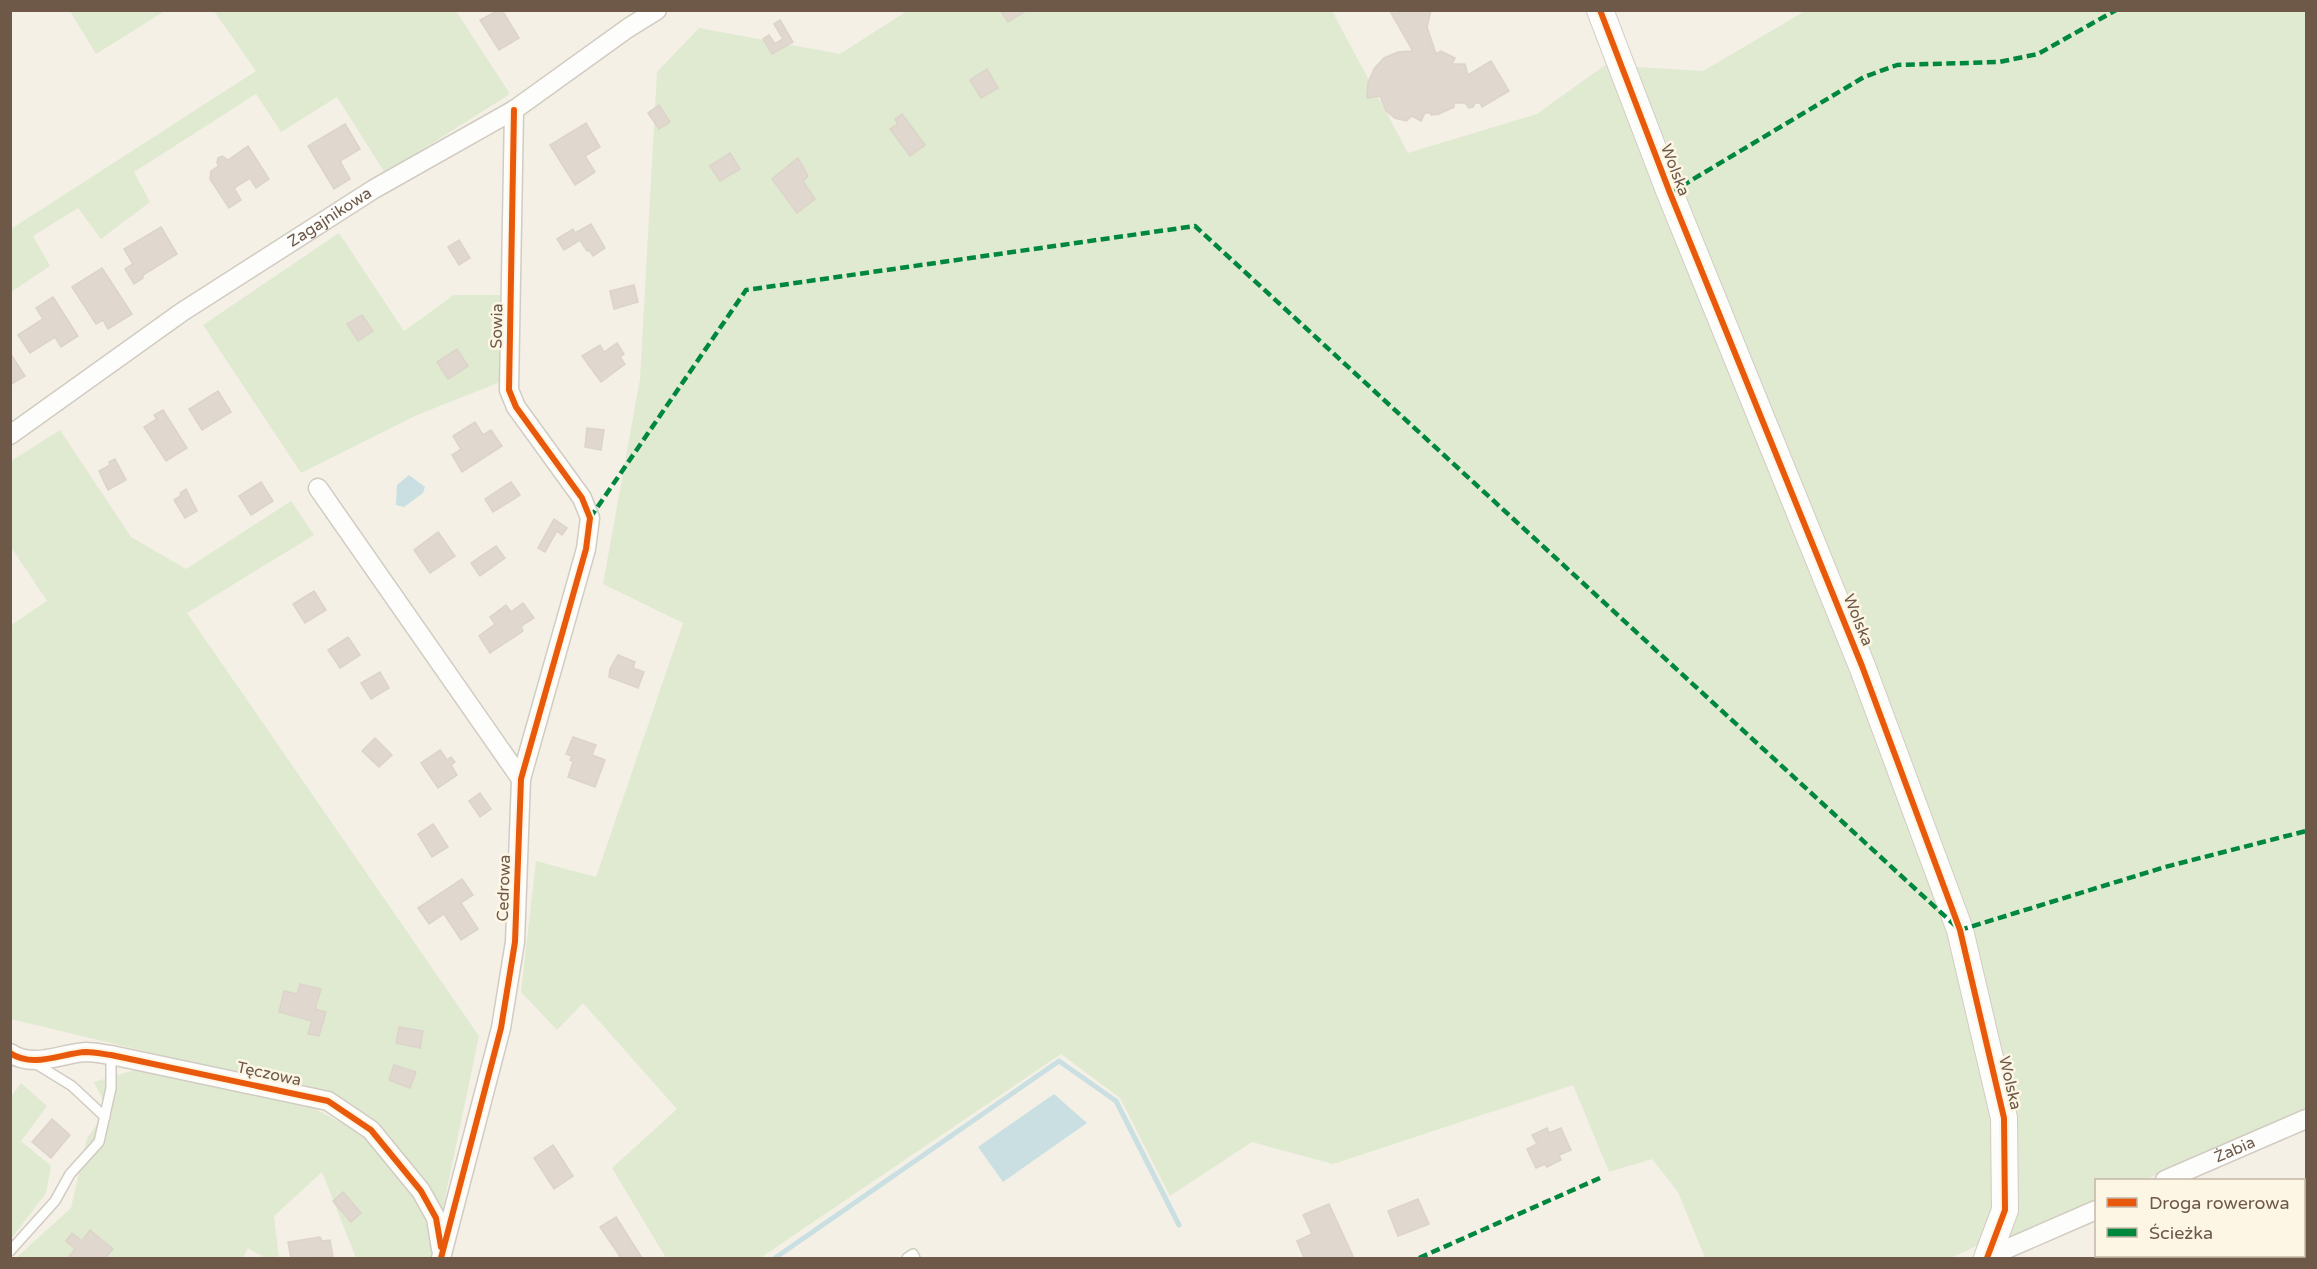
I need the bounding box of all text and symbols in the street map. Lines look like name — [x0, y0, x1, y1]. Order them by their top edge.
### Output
street label: Wolska — [1656, 141, 1694, 199]
street label: Zagajnikowa — [284, 183, 376, 252]
street label: Sowia — [487, 303, 507, 349]
street label: Wolska — [1839, 591, 1877, 649]
street label: Cedrowa — [493, 854, 515, 922]
street label: Wolska — [1994, 1054, 2026, 1112]
street label: Tęczowa — [235, 1057, 303, 1091]
street label: Żabia — [2211, 1132, 2258, 1167]
legend — [2095, 1179, 2305, 1257]
text: Droga rowerowa — [2149, 1192, 2290, 1214]
text: Ścieżka — [2149, 1222, 2213, 1244]

